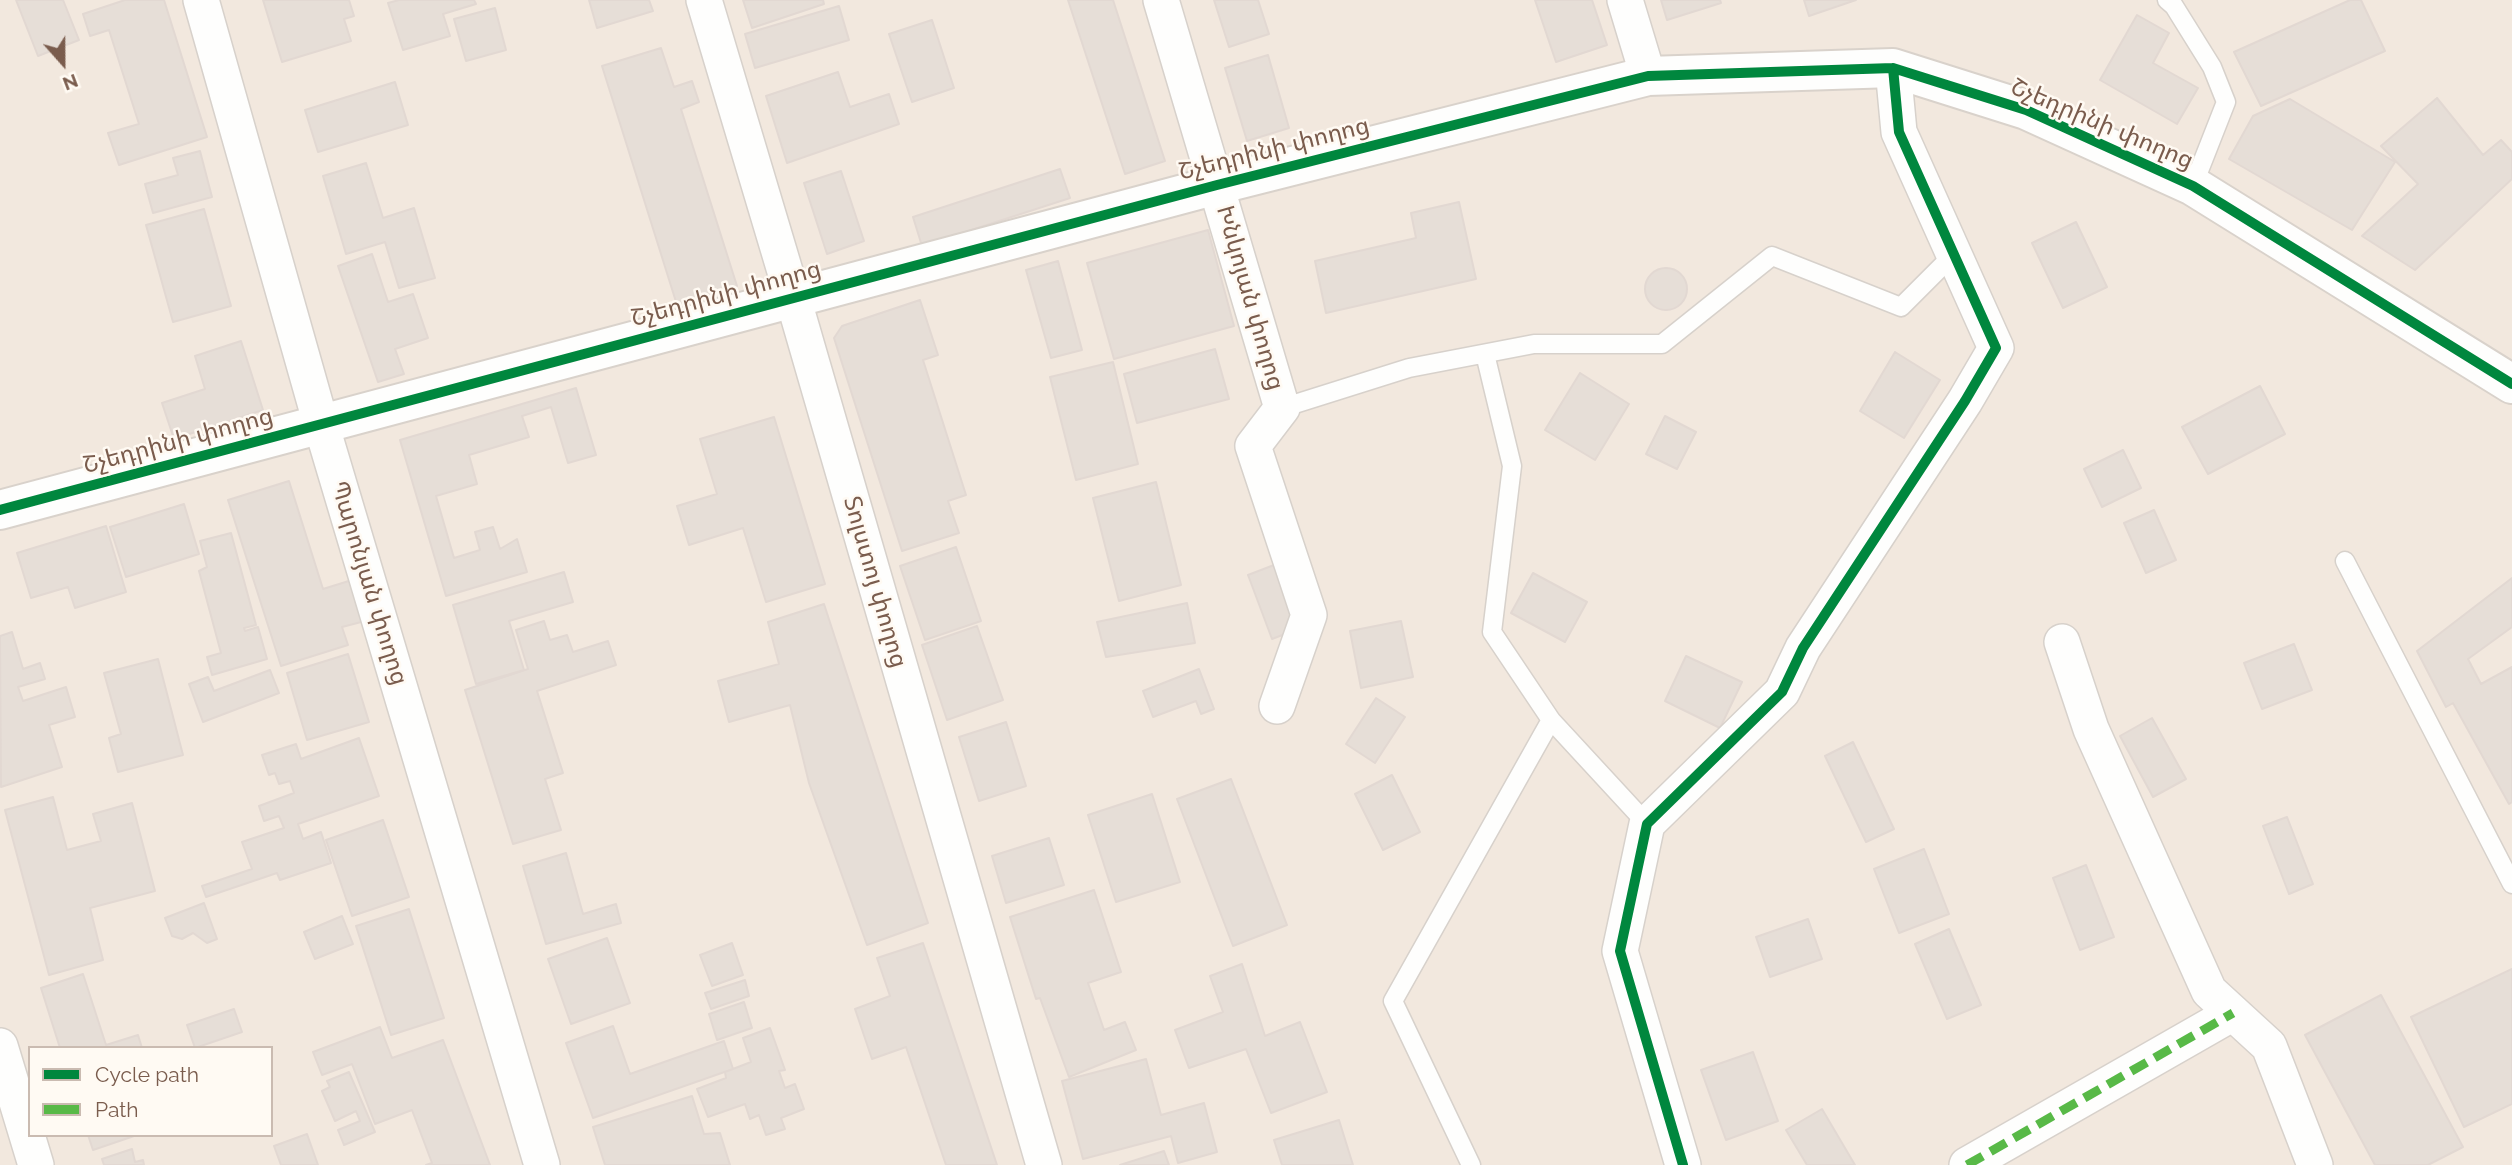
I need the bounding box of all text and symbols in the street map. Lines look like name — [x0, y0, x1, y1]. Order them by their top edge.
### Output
north arrow — [28, 28, 98, 98]
text: N — [60, 70, 81, 95]
street label: Շչեդրինի փողոց — [2006, 72, 2198, 176]
street label: Շչեդրինի փողոց — [1176, 111, 1372, 187]
street label: Խնկոյան փողոց — [1210, 202, 1290, 394]
street label: Շչեդրինի փողոց — [628, 255, 824, 333]
street label: Շչեդրինի փողոց — [80, 402, 276, 480]
street label: Պարոնյան փողոց — [324, 477, 414, 689]
street label: Տոլստոյ փողոց — [837, 493, 913, 671]
legend — [28, 1046, 273, 1137]
text: Cycle path — [95, 1062, 199, 1087]
text: Path — [95, 1097, 139, 1122]

